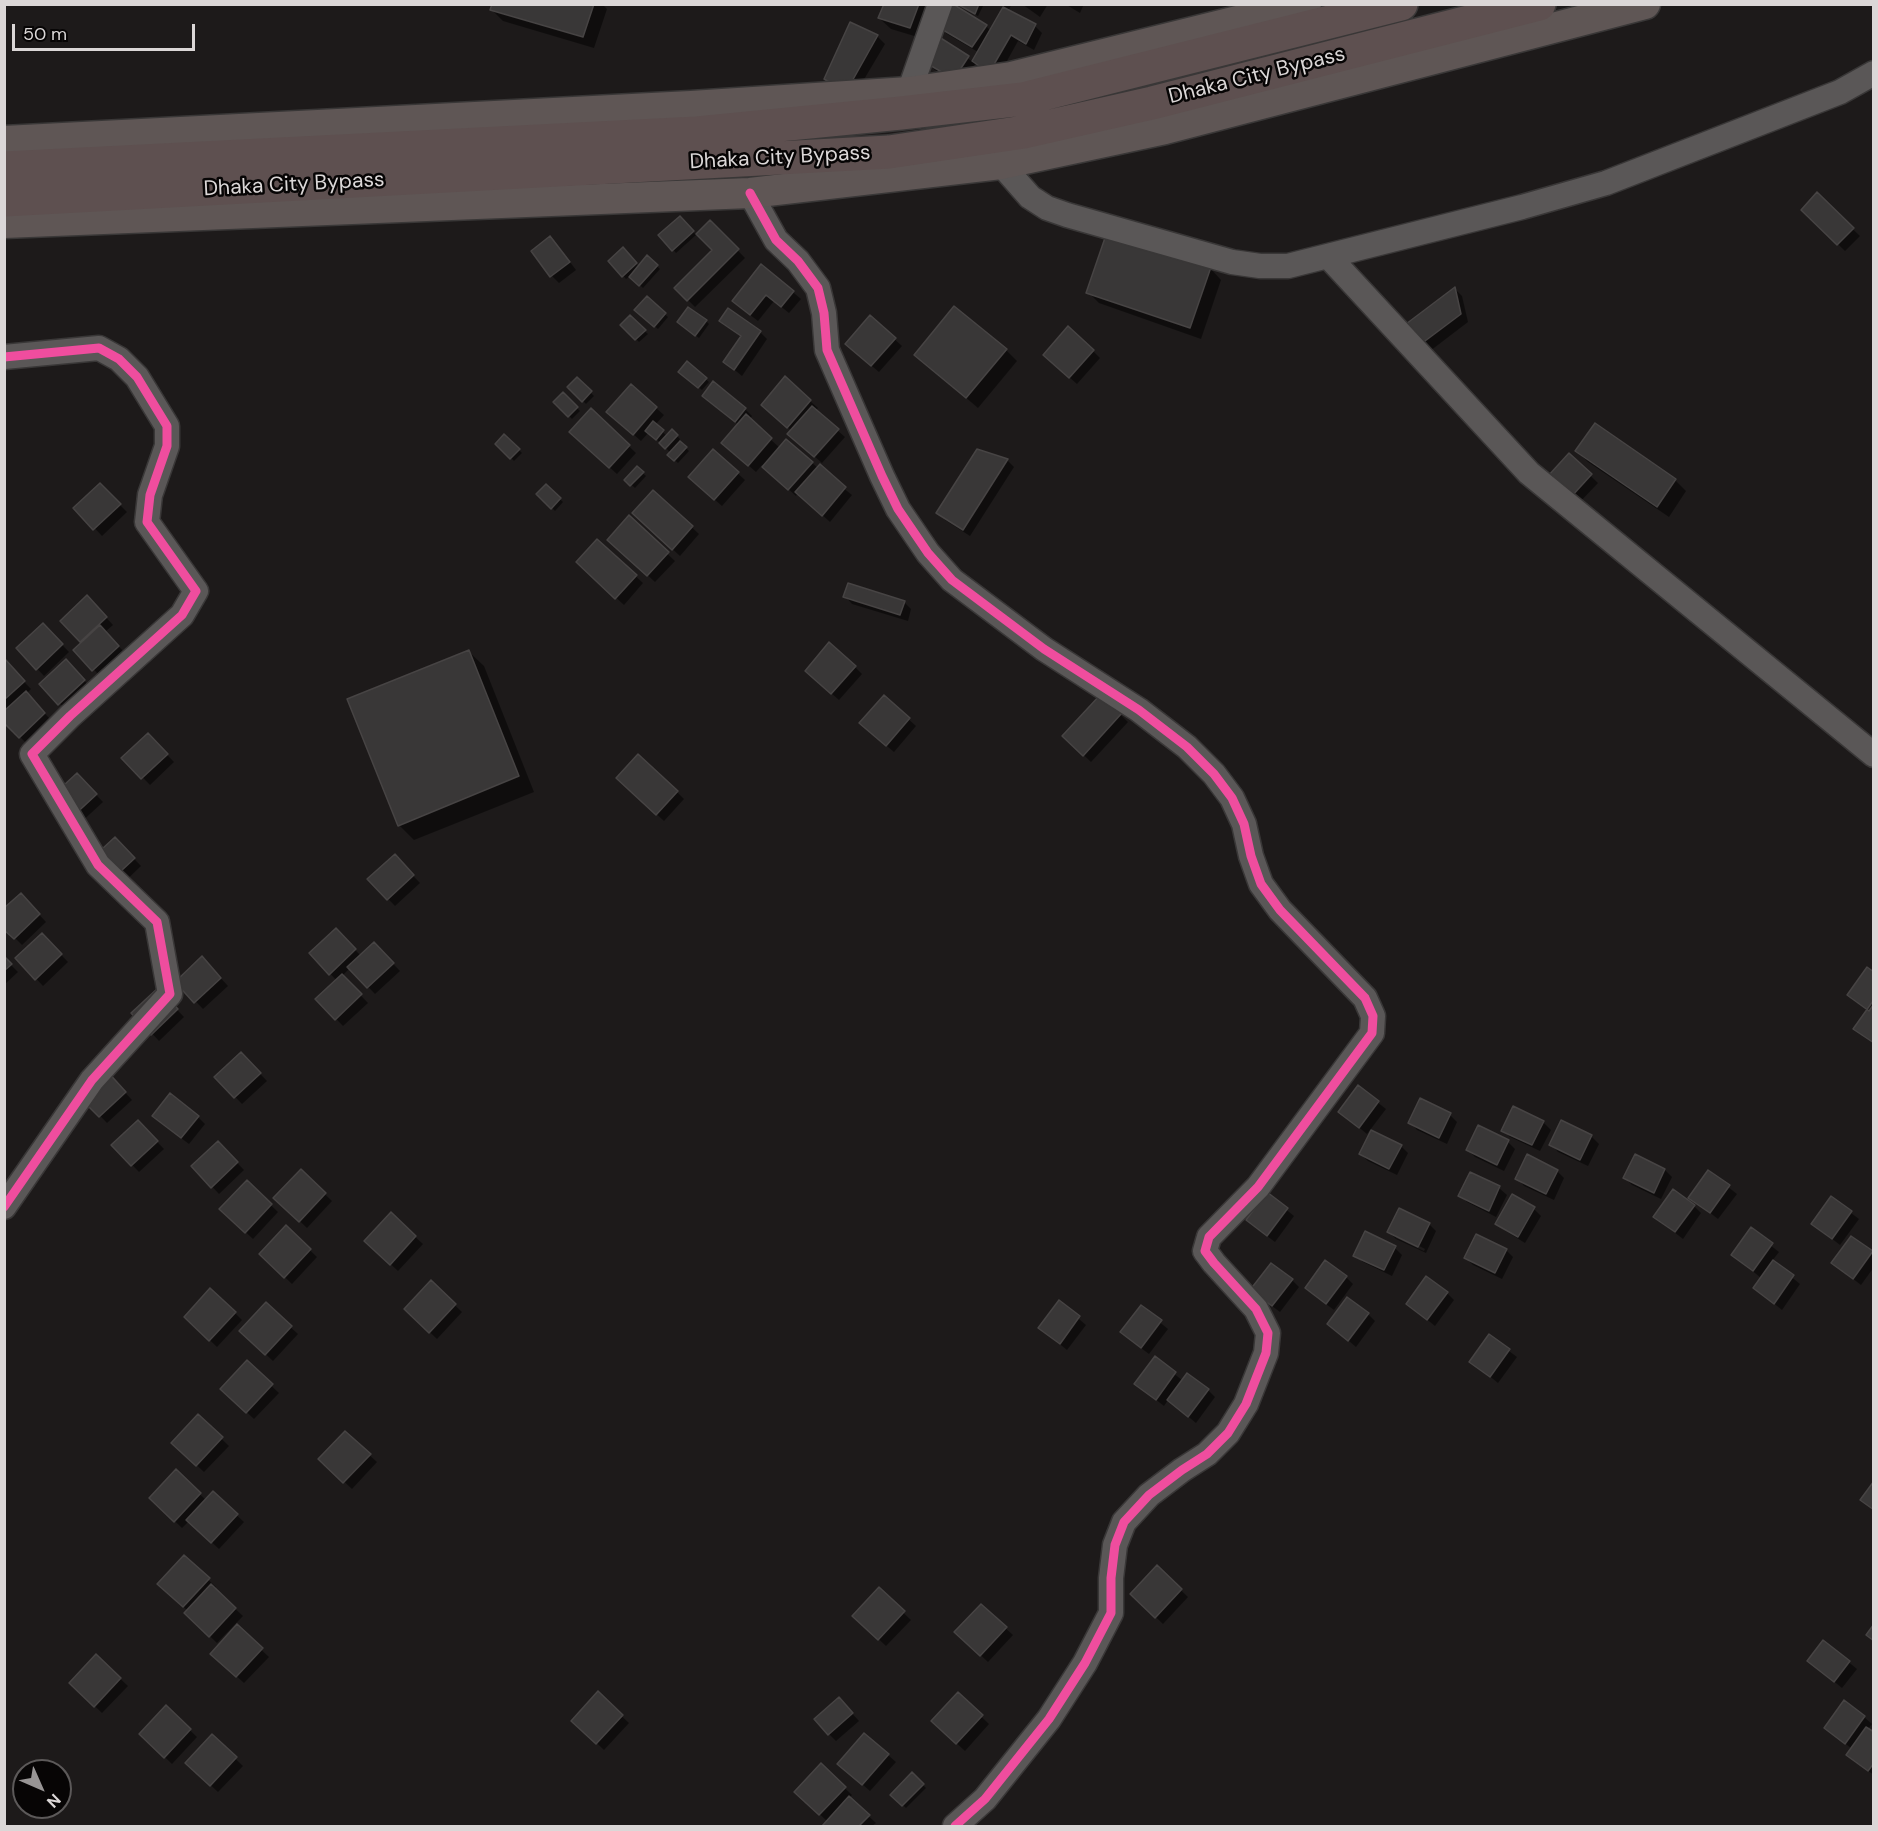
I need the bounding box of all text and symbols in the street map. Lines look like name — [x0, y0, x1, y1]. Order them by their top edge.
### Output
scale bar — [15, 12, 198, 50]
text: 50 m — [23, 22, 67, 46]
street label: Dhaka City Bypass — [1166, 42, 1348, 110]
street label: Dhaka City Bypass — [689, 141, 871, 175]
street label: Dhaka City Bypass — [203, 168, 385, 202]
north arrow — [12, 1759, 72, 1819]
text: N — [42, 1789, 65, 1812]

